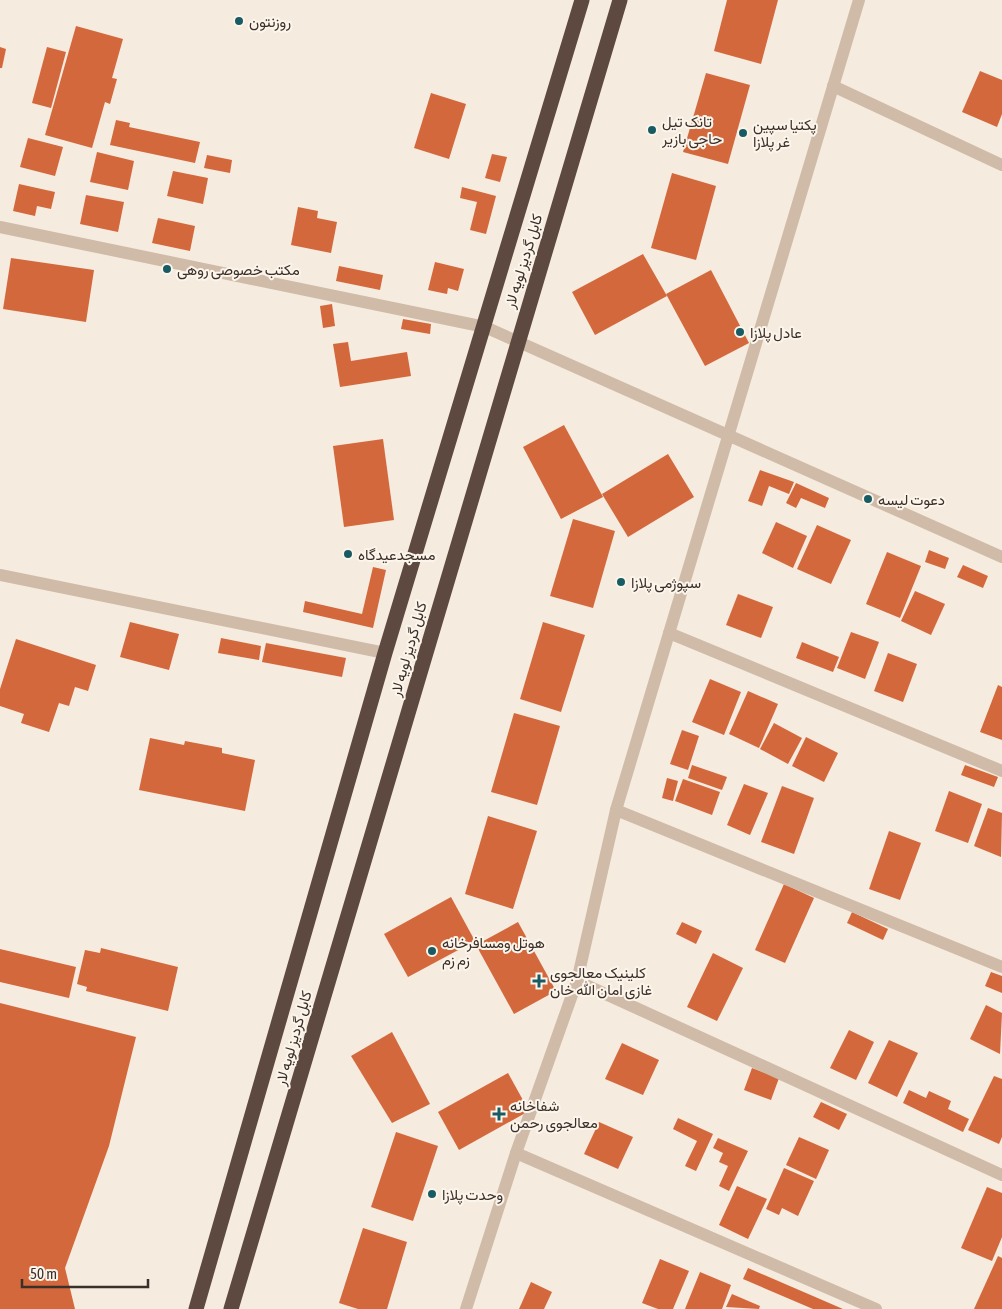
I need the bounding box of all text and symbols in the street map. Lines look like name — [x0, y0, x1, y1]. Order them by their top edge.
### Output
place label: روزنتون — [249, 13, 291, 31]
marker: روزنتون — [233, 15, 245, 27]
place label: تانک تیل حاجی بازیر — [661, 113, 722, 149]
place label: پکتیا سپین غر پلازا — [753, 116, 817, 152]
marker: تانک تیل حاجی بازیر — [646, 124, 658, 136]
marker: پکتیا سپین غر پلازا — [737, 127, 749, 139]
street label: کابل گردیز لویه لار — [500, 211, 546, 311]
place label: مکتب خصوصی روهی — [177, 261, 300, 280]
marker: مکتب خصوصی روهی — [161, 263, 173, 275]
place label: عادل پلازا — [750, 324, 802, 343]
marker: عادل پلازا — [734, 326, 746, 338]
place label: دعوت لیسه — [878, 491, 945, 509]
marker: دعوت لیسه — [862, 493, 874, 505]
place label: مسجدعیدگاه — [358, 546, 436, 564]
marker: مسجدعیدگاه — [342, 548, 354, 560]
place label: سپوژمی پلازا — [631, 574, 701, 593]
marker: سپوژمی پلازا — [615, 576, 627, 588]
street label: کابل گردیز لویه لار — [386, 599, 431, 700]
place label: هوتل ومسافرخانه زم زم — [442, 934, 545, 970]
marker: هوتل ومسافرخانه زم زم — [426, 945, 438, 957]
place label: کلینیک معالجوی غازی امان الله خان — [550, 964, 652, 1000]
marker: کلینیک معالجوی غازی امان الله خان — [532, 974, 546, 988]
street label: کابل گردیز لویه لار — [271, 988, 316, 1089]
place label: شفاخانه معالجوی رحمن — [510, 1097, 598, 1133]
marker: شفاخانه معالجوی رحمن — [492, 1107, 506, 1121]
place label: وحدت پلازا — [442, 1186, 503, 1205]
marker: وحدت پلازا — [426, 1188, 438, 1200]
scale bar — [22, 1256, 149, 1288]
text: 50 m — [30, 1265, 57, 1282]

